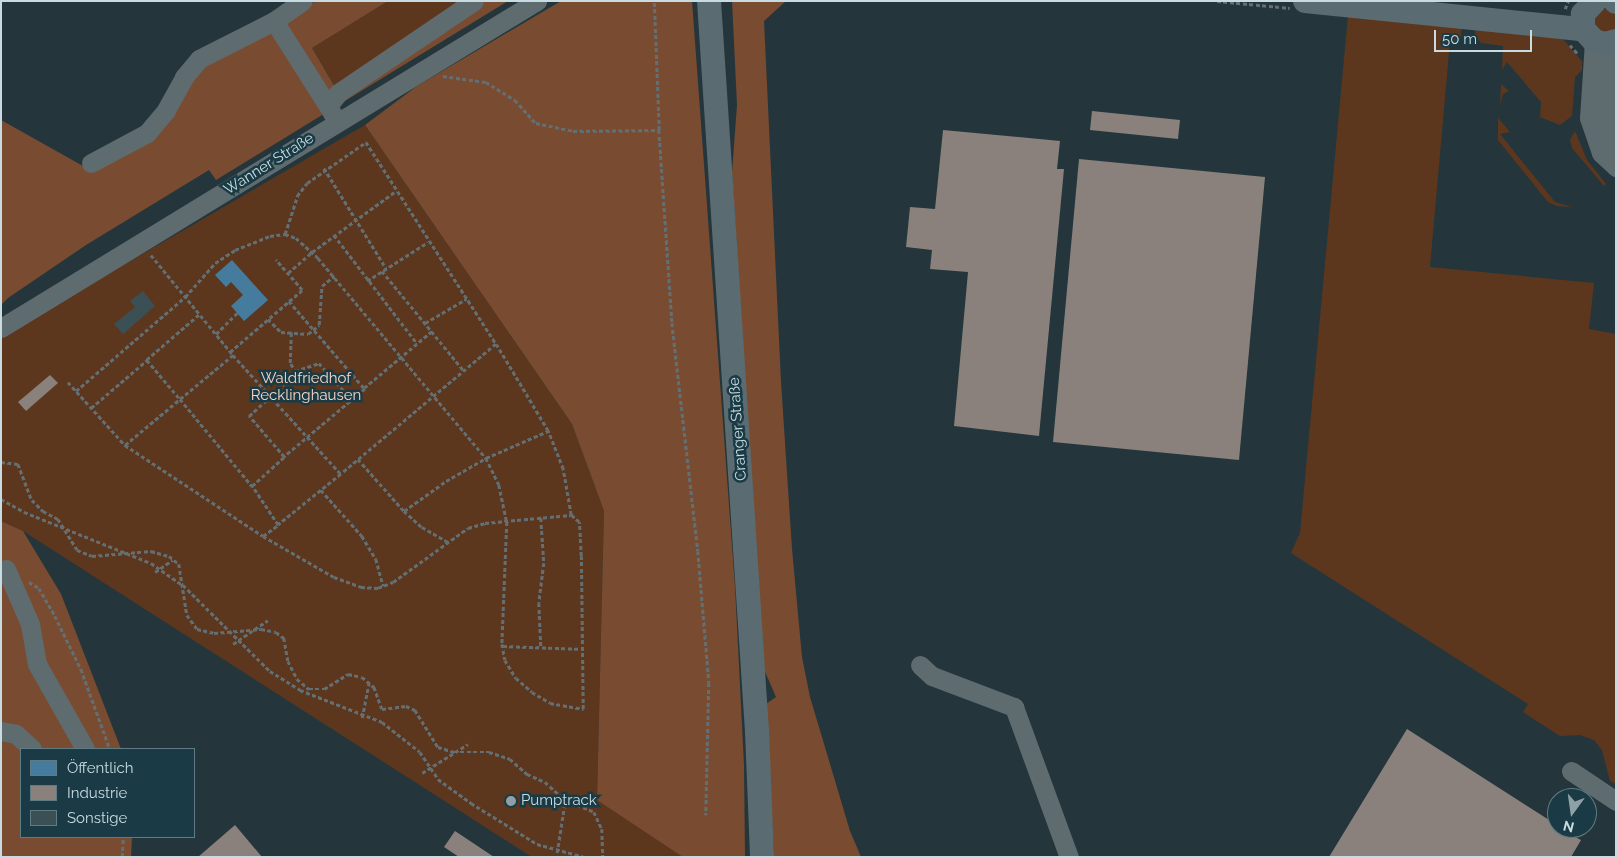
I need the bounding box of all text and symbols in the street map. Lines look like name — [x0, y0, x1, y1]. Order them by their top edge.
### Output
scale bar — [1437, 20, 1534, 52]
text: 50 m — [1442, 30, 1477, 48]
street label: Wanner Straße — [221, 129, 317, 199]
park label: Waldfriedhof Recklinghausen — [251, 369, 361, 404]
street label: Cranger Straße — [725, 376, 751, 482]
legend — [20, 748, 195, 838]
text: Öffentlich — [67, 759, 134, 777]
text: Industrie — [67, 784, 127, 802]
north arrow — [1547, 788, 1597, 838]
place label: Pumptrack — [521, 792, 597, 810]
marker: Pumptrack — [505, 795, 517, 807]
text: Sonstige — [67, 809, 127, 827]
text: N — [1561, 818, 1576, 836]

